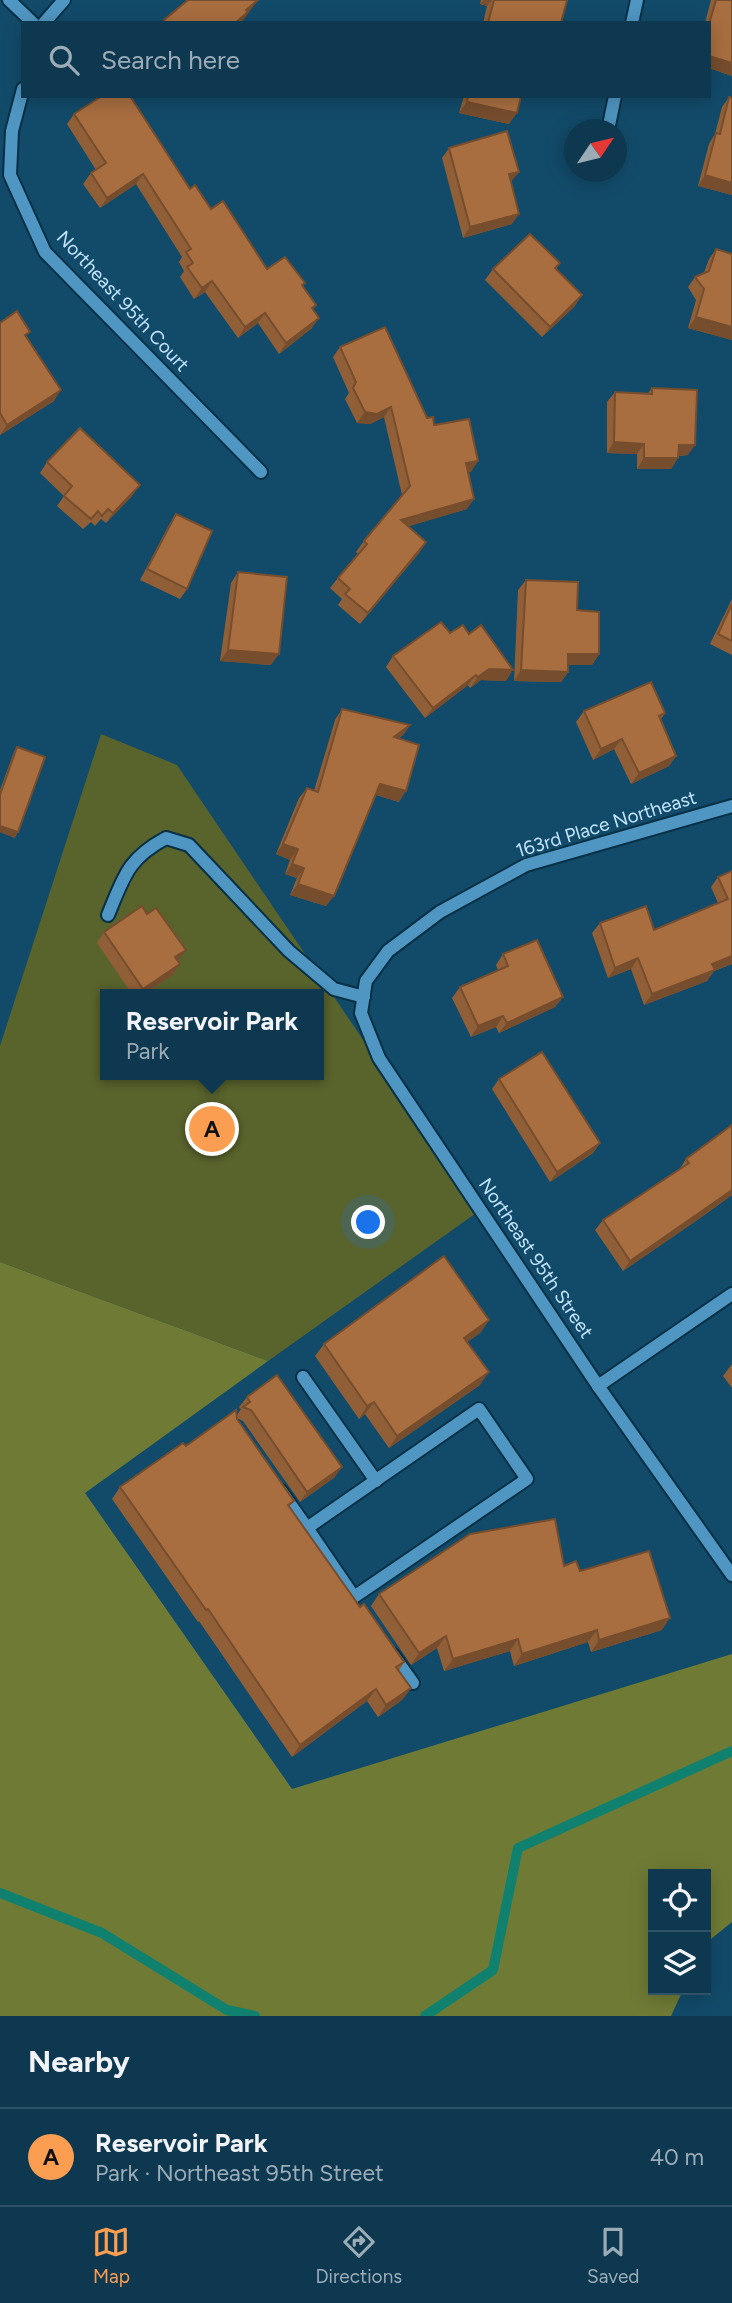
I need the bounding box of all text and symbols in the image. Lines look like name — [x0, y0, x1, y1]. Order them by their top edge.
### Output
search box — [21, 21, 711, 98]
icon: search — [45, 41, 83, 79]
text: Search here — [101, 44, 240, 76]
north arrow — [564, 119, 627, 182]
street label: Northeast 95th Court — [52, 226, 194, 376]
street label: 163rd Place Northeast — [513, 786, 699, 862]
popup — [100, 989, 324, 1080]
text: Reservoir Park — [126, 1005, 298, 1037]
text: Park — [126, 1037, 169, 1065]
pin: A — [189, 1103, 235, 1155]
street label: Northeast 95th Street — [474, 1174, 598, 1342]
your location — [351, 1205, 385, 1239]
map controls — [648, 1869, 711, 1995]
button: locate — [648, 1869, 711, 1932]
button: layers — [648, 1932, 711, 1995]
text: Nearby — [28, 2043, 130, 2080]
text: Reservoir Park — [95, 2127, 268, 2159]
text: A — [43, 2143, 59, 2171]
text: 40 m — [650, 2143, 704, 2171]
text: Park · Northeast 95th Street — [95, 2159, 384, 2187]
tab: Map — [92, 2223, 130, 2288]
tab: Directions — [315, 2223, 402, 2288]
tab: Saved — [587, 2223, 639, 2288]

